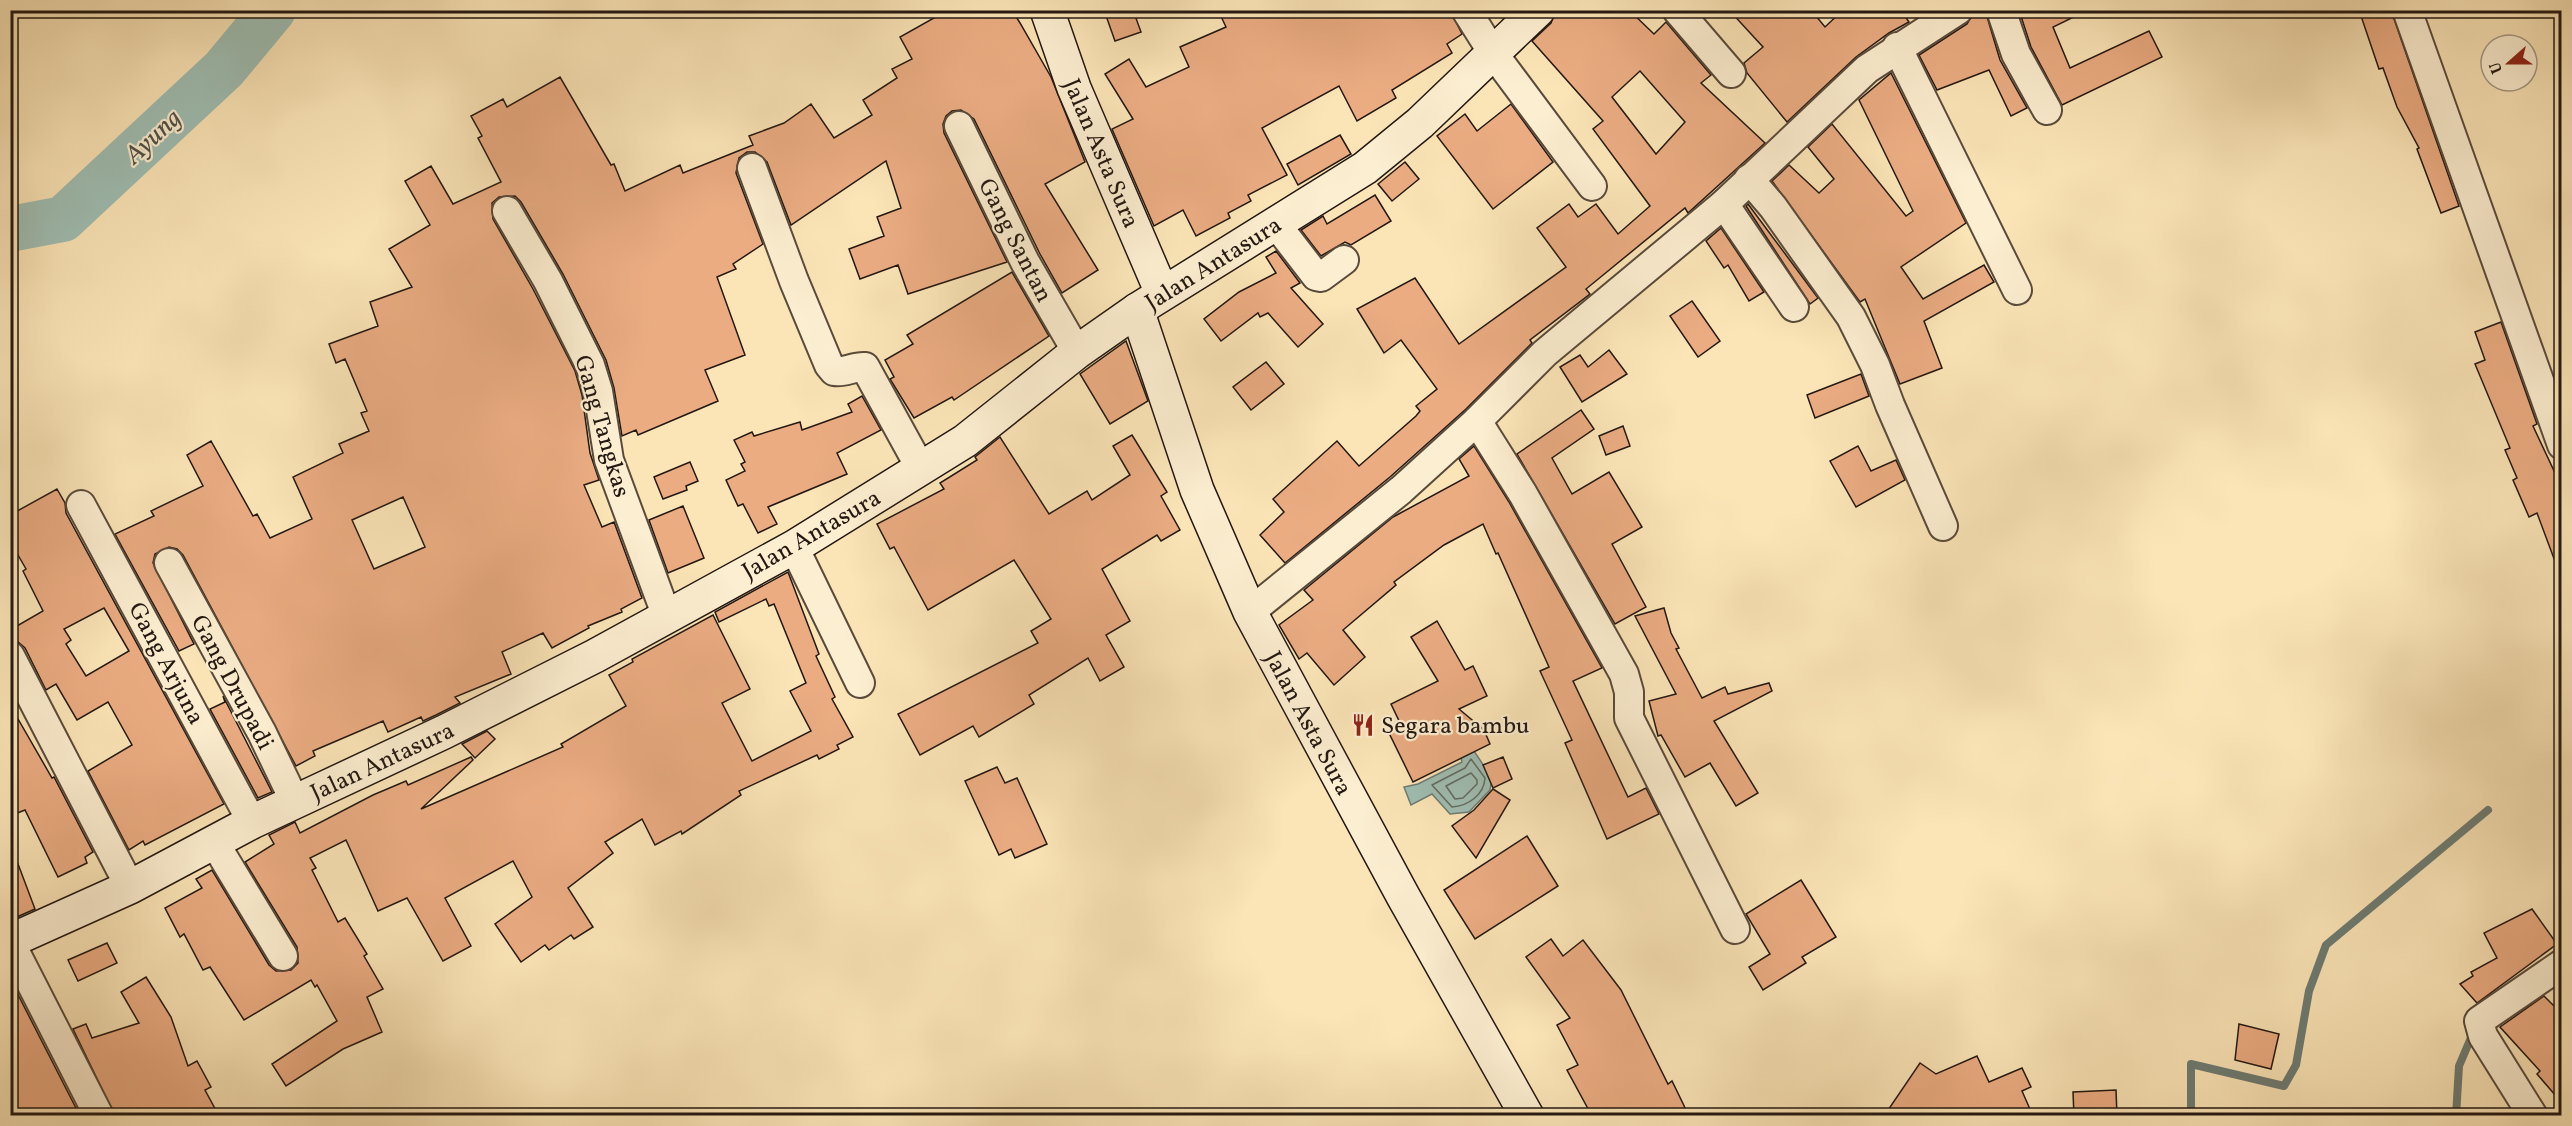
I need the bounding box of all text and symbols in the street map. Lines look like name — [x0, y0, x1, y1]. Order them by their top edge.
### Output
north arrow — [2479, 33, 2539, 93]
text: U — [2485, 59, 2509, 77]
street label: Jalan Asta Sura — [1053, 74, 1147, 234]
water label: Ayung — [116, 102, 190, 174]
street label: Gang Santan — [968, 173, 1060, 309]
street label: Jalan Antasura — [1139, 209, 1289, 320]
street label: Gang Tangkas — [565, 351, 638, 502]
street label: Jalan Antasura — [736, 482, 888, 589]
street label: Gang Arjuna — [119, 597, 212, 731]
street label: Gang Drupadi — [181, 609, 281, 756]
street label: Jalan Asta Sura — [1255, 646, 1360, 802]
place label: Segara bambu — [1381, 710, 1530, 744]
restaurant icon: Segara bambu — [1350, 712, 1376, 738]
street label: Jalan Antasura — [305, 715, 461, 811]

